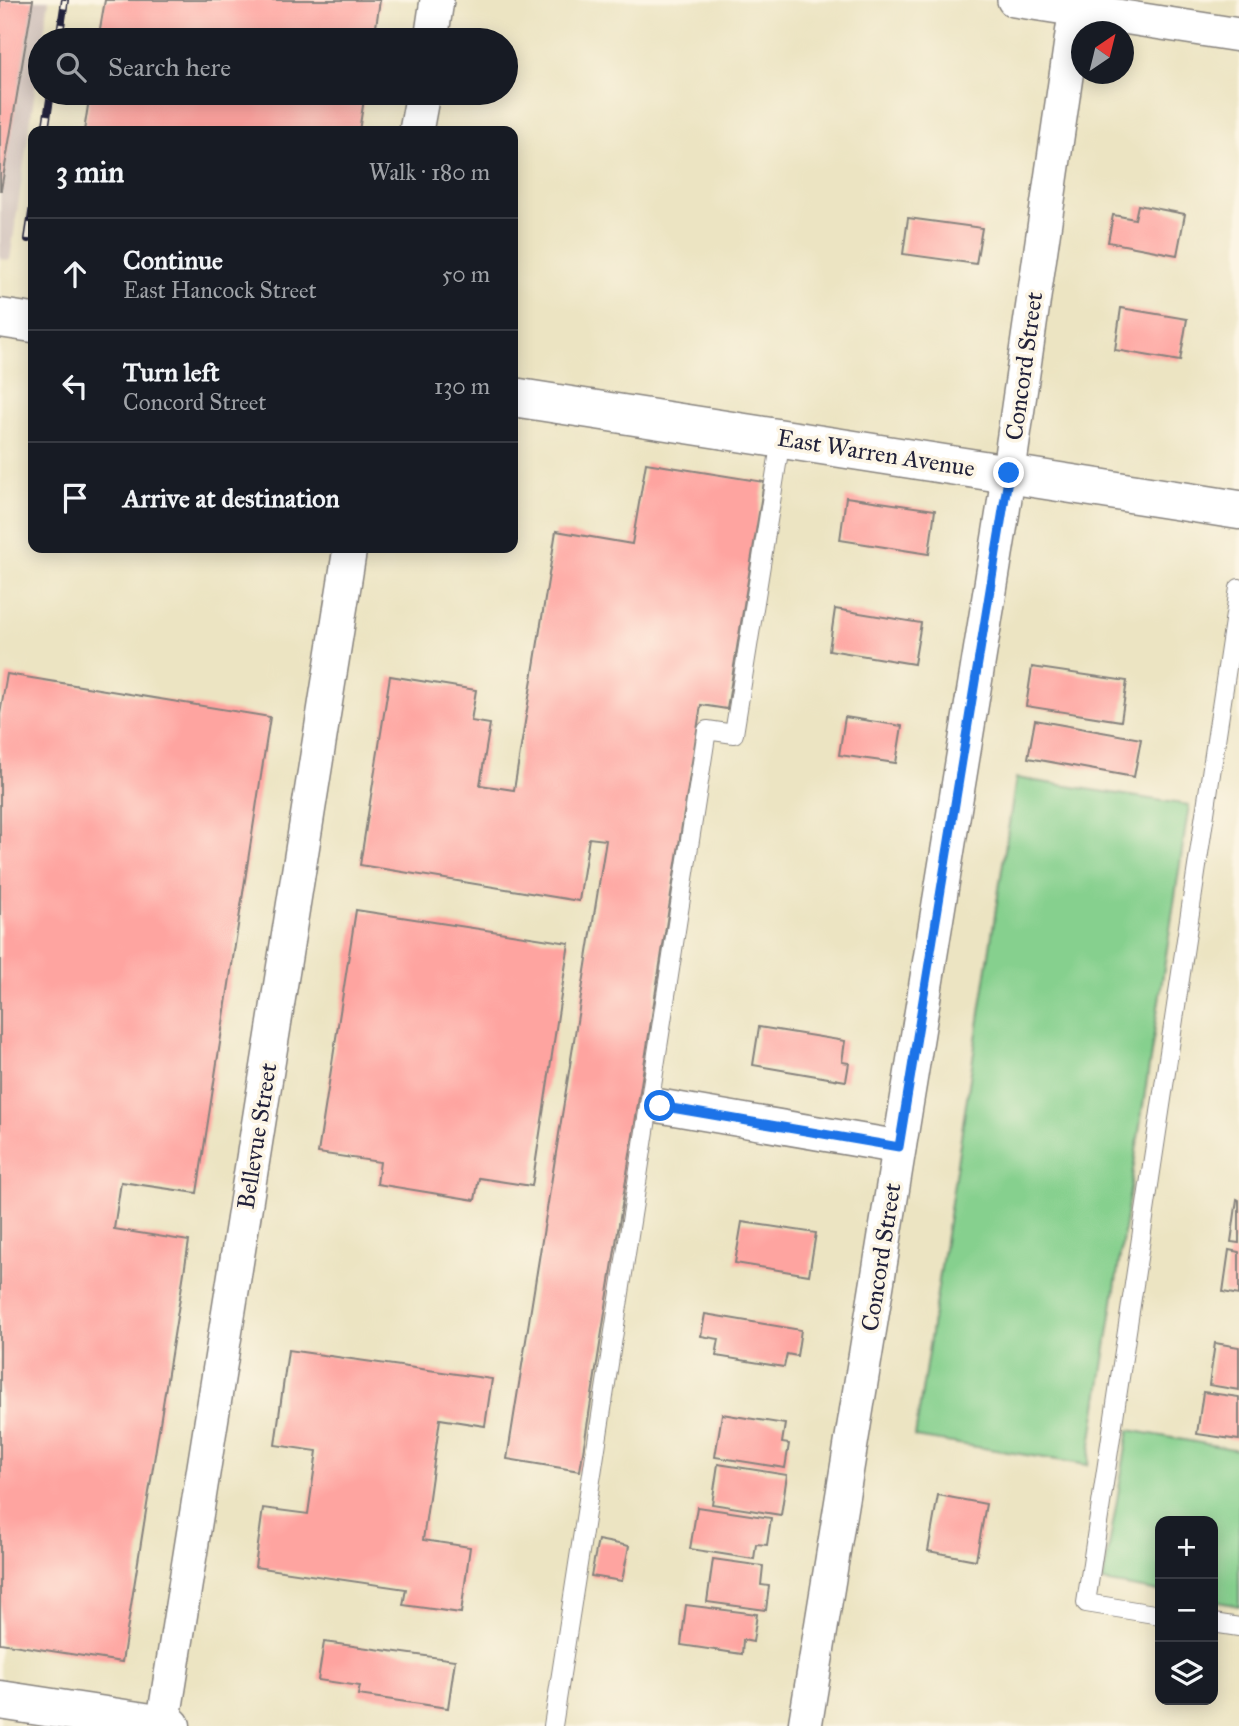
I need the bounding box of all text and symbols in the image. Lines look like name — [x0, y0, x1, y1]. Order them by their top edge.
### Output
north arrow — [1071, 21, 1134, 84]
search box — [28, 28, 518, 105]
icon: search — [52, 48, 90, 86]
text: Search here — [108, 51, 231, 83]
text: 3 min — [56, 154, 124, 190]
text: Walk · 180 m — [369, 158, 490, 186]
text: Continue — [123, 244, 223, 276]
icon: ahead — [56, 255, 94, 293]
text: 50 m — [442, 260, 490, 288]
text: East Hancock Street — [123, 276, 317, 304]
street label: Concord Street — [999, 289, 1049, 442]
text: Turn left — [123, 356, 219, 388]
icon: left — [56, 367, 94, 405]
text: 130 m — [434, 372, 490, 400]
text: Concord Street — [123, 388, 266, 416]
street label: East Warren Avenue — [775, 423, 977, 483]
route end — [993, 457, 1024, 488]
icon: arrive — [56, 479, 94, 517]
text: Arrive at destination — [123, 482, 340, 514]
street label: Bellevue Street — [231, 1060, 283, 1211]
route start — [644, 1090, 675, 1121]
street label: Concord Street — [854, 1180, 908, 1333]
map controls — [1155, 1516, 1218, 1705]
button: + — [1155, 1516, 1218, 1579]
button: − — [1155, 1579, 1218, 1642]
button: layers — [1155, 1642, 1218, 1705]

